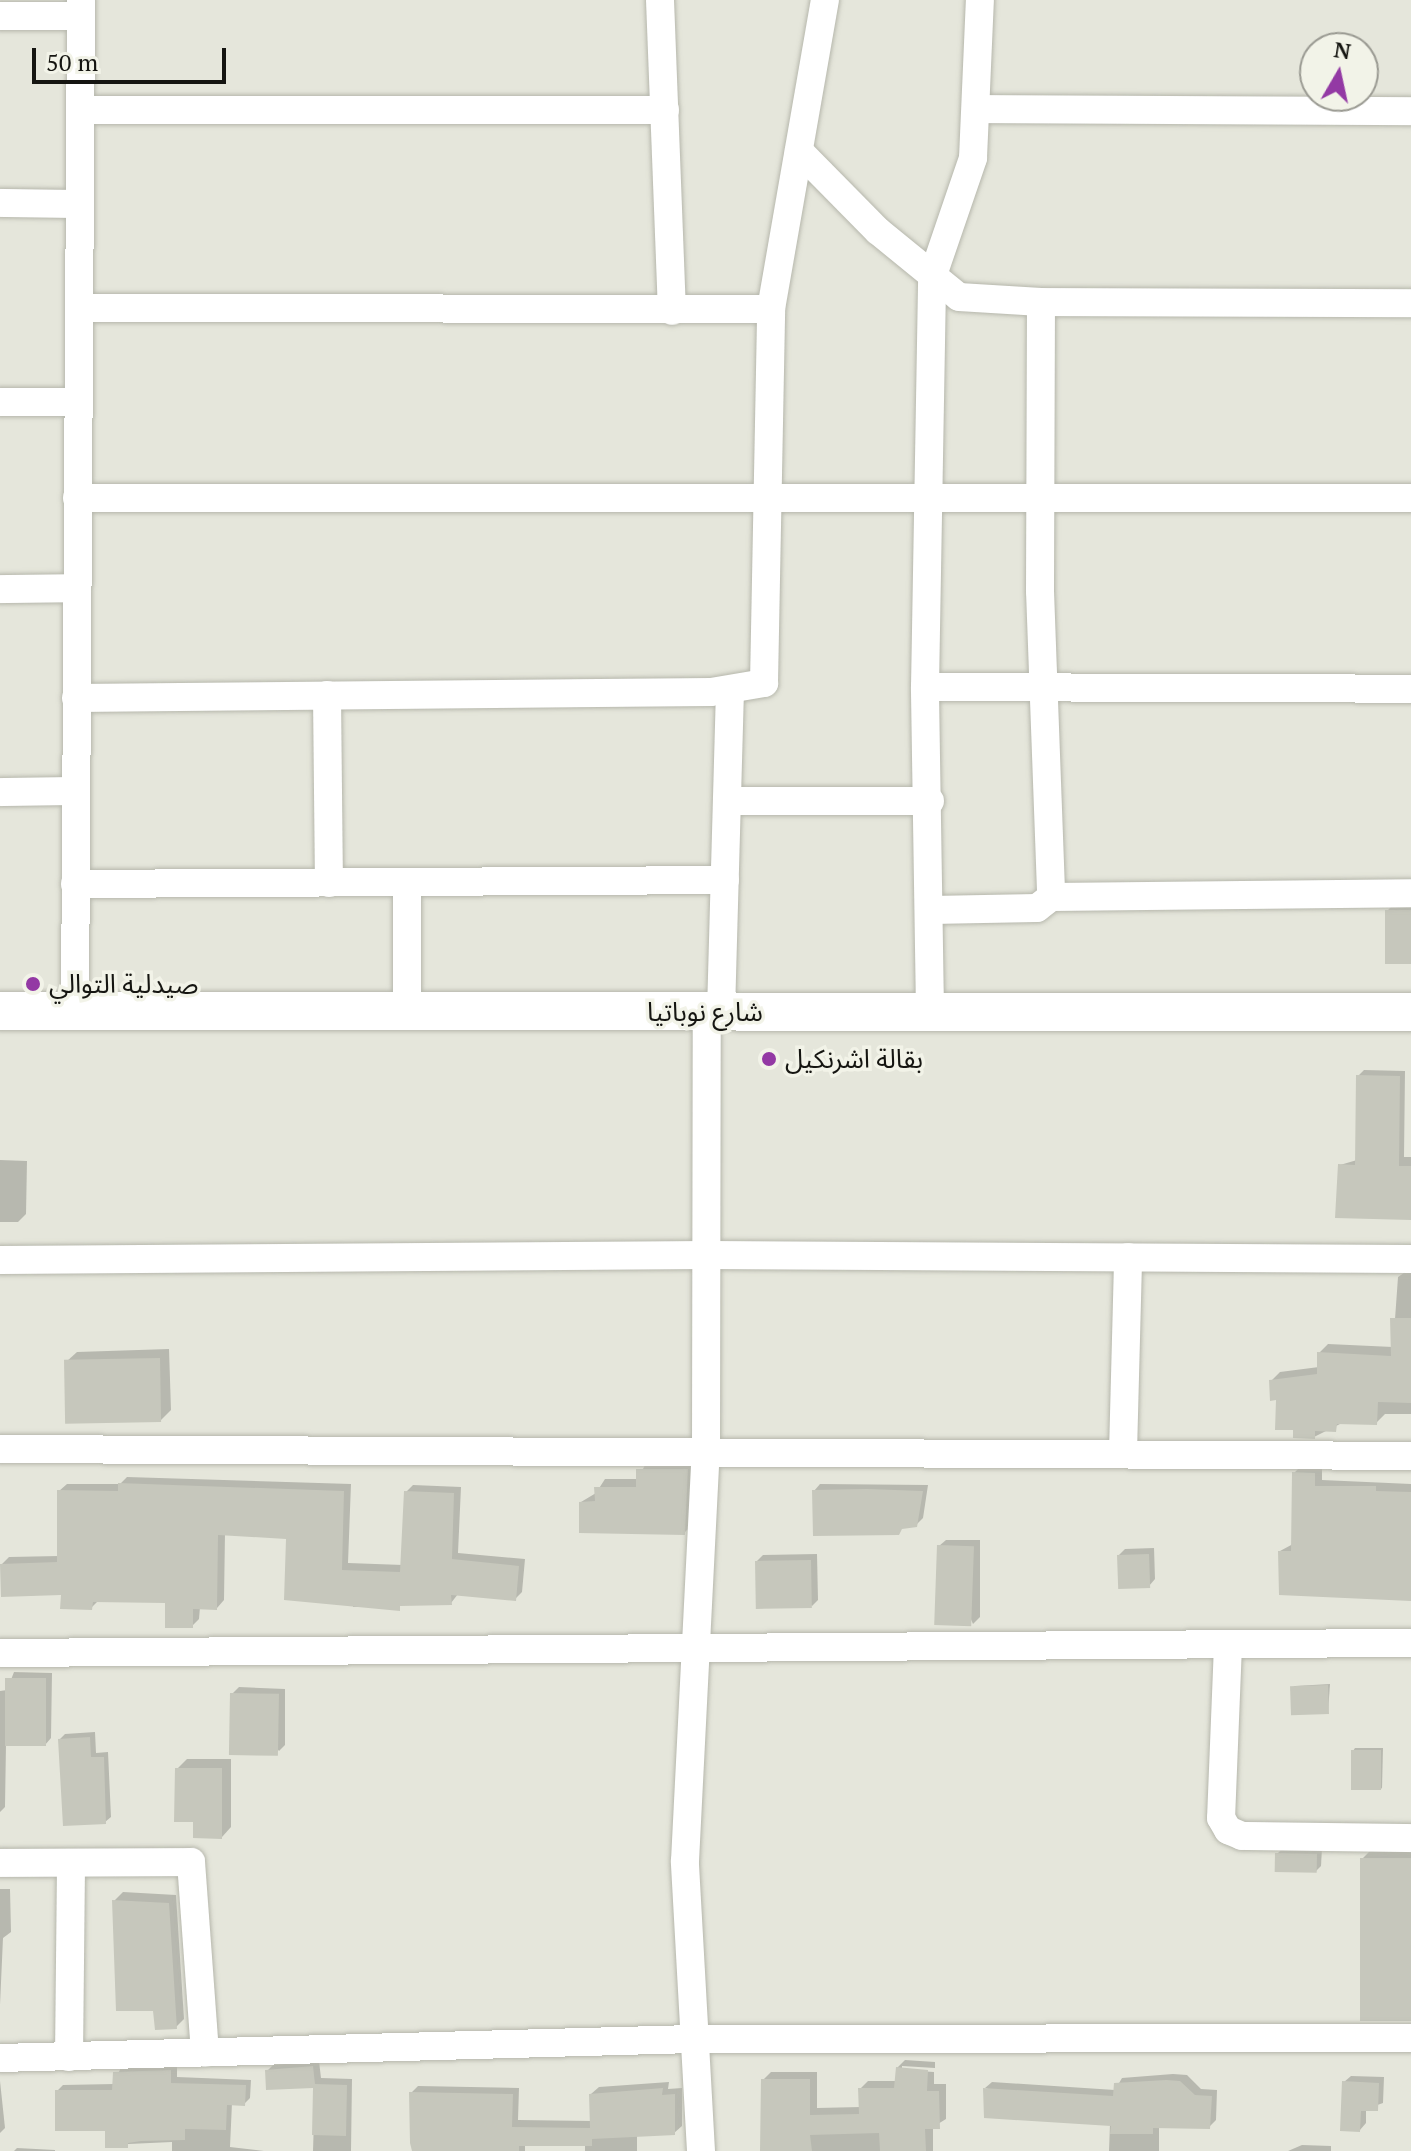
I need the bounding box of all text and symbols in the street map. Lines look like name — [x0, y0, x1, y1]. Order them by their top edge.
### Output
scale bar — [36, 32, 230, 82]
north arrow — [1299, 32, 1379, 112]
text: N — [1332, 34, 1353, 65]
text: 50 m — [46, 46, 98, 78]
place label: صيدلية التوالي — [49, 968, 198, 1000]
marker: صيدلية التوالي — [24, 975, 42, 993]
street label: شارع نوباتيا — [647, 996, 763, 1028]
place label: بقالة اشرنكيل — [785, 1043, 923, 1075]
marker: بقالة اشرنكيل — [760, 1050, 778, 1068]

